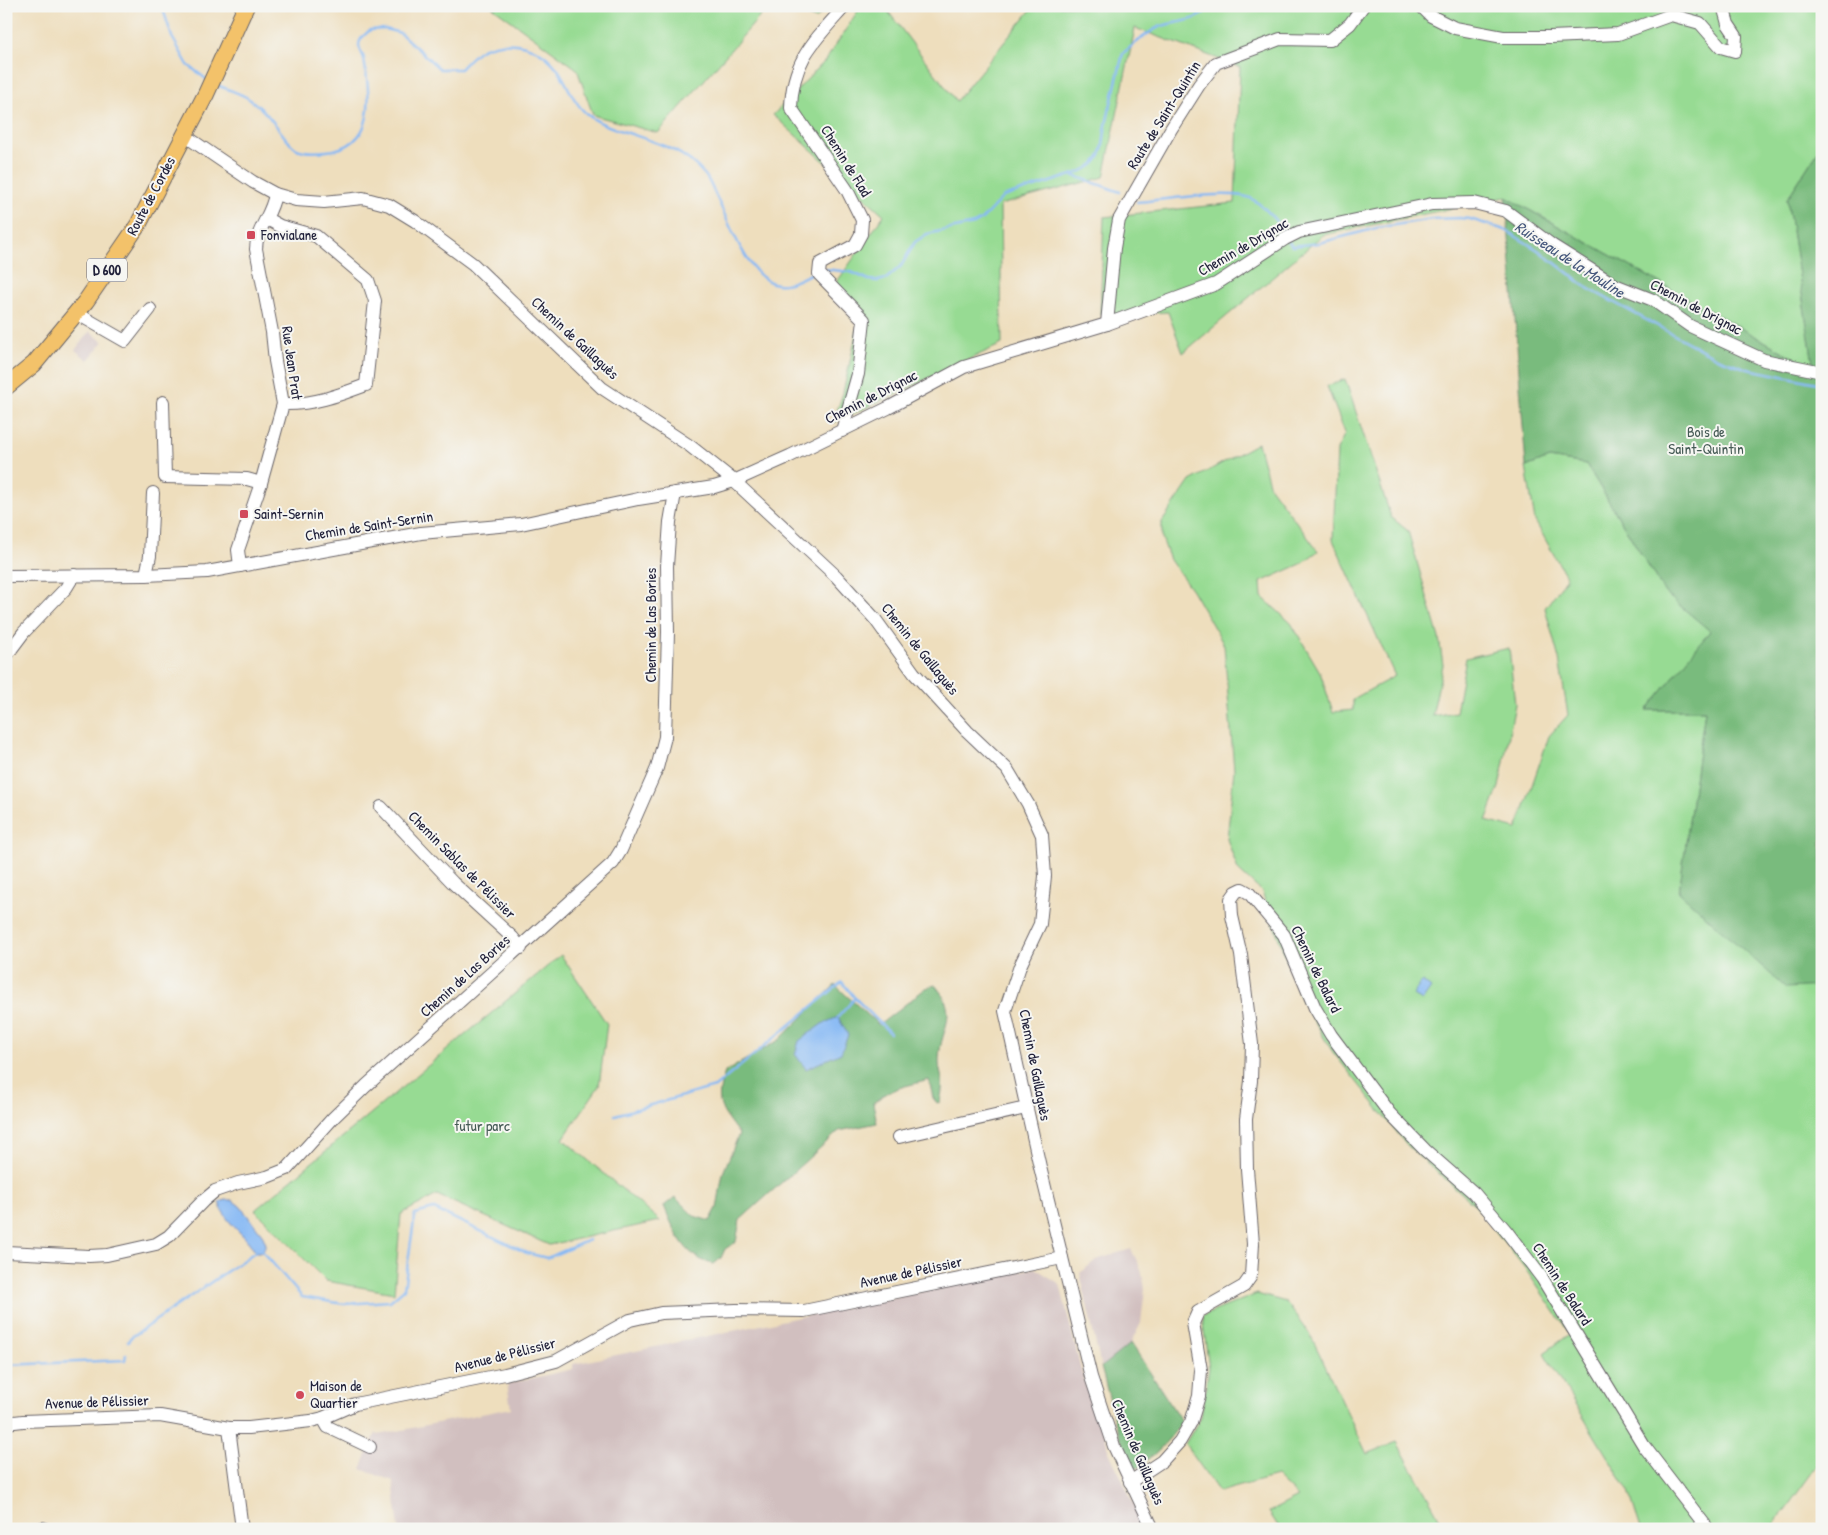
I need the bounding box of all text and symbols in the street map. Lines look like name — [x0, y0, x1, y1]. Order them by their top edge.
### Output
street label: Route de Saint-Quintin — [1122, 56, 1205, 173]
street label: Chemin de Flad — [816, 121, 877, 201]
street label: Route de Cordes — [121, 153, 180, 239]
street label: Chemin de Drignac — [1194, 212, 1292, 281]
water label: Ruisseau de la Mouline — [1511, 215, 1630, 303]
place label: Fonvialane — [260, 224, 317, 245]
marker: Fonvialane — [245, 229, 257, 241]
road number: D 600 — [87, 258, 127, 282]
street label: Chemin de Drignac — [1647, 274, 1746, 340]
street label: Chemin de Gaillaguès — [527, 292, 624, 384]
street label: Rue Jean Prat — [277, 325, 308, 402]
street label: Chemin de Drignac — [821, 364, 921, 429]
park label: Bois de Saint-Quintin — [1668, 421, 1744, 459]
place label: Saint-Sernin — [254, 503, 324, 524]
street label: Chemin de Saint-Sernin — [303, 505, 435, 546]
marker: Saint-Sernin — [238, 508, 250, 520]
street label: Chemin de Las Bories — [640, 567, 661, 682]
street label: Chemin de Gaillaguès — [877, 598, 964, 699]
street label: Chemin Sablas de Pélissier — [404, 806, 521, 923]
street label: Chemin de Balard — [1286, 922, 1347, 1016]
street label: Chemin de Las Bories — [415, 929, 514, 1022]
street label: Chemin de Gaillaguès — [1014, 1008, 1057, 1122]
park label: futur parc — [454, 1115, 510, 1136]
street label: Chemin de Balard — [1528, 1238, 1597, 1329]
street label: Avenue de Pélissier — [858, 1250, 964, 1293]
street label: Avenue de Pélissier — [452, 1332, 558, 1377]
place label: Maison de Quartier — [310, 1375, 362, 1413]
street label: Avenue de Pélissier — [45, 1389, 150, 1414]
marker: Maison de Quartier — [294, 1389, 306, 1401]
street label: Chemin de Gaillaguès — [1107, 1396, 1170, 1508]

